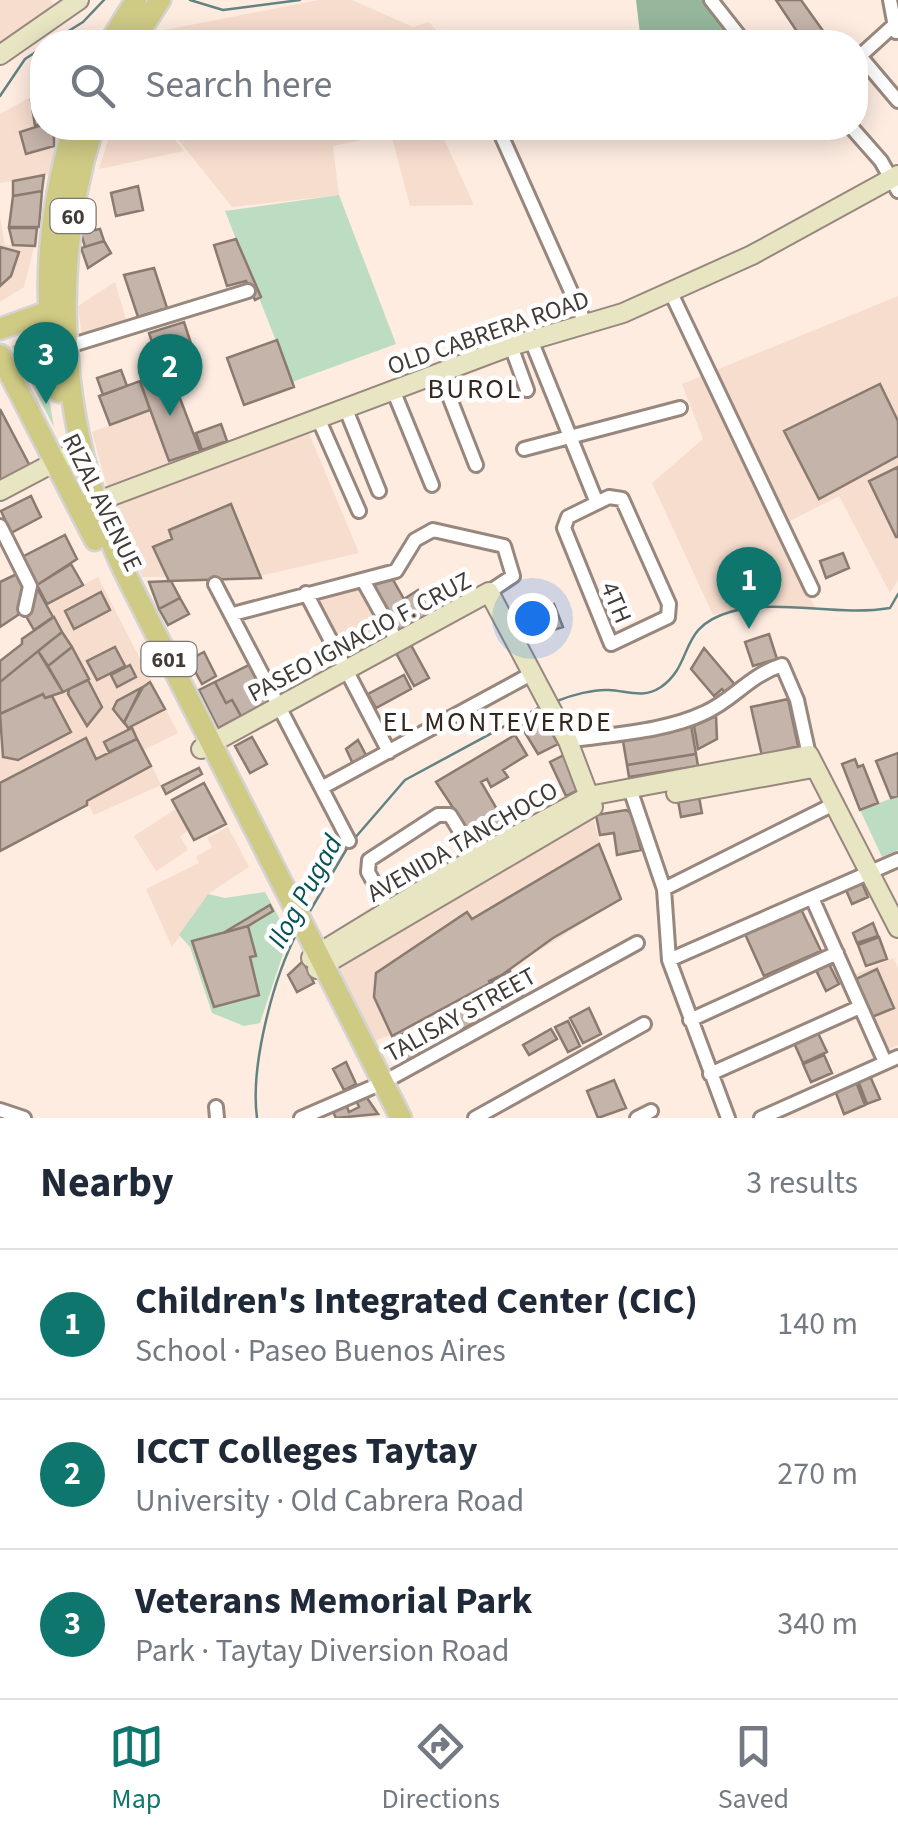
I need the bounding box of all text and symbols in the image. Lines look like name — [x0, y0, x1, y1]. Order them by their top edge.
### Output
search box — [30, 30, 868, 140]
icon: search — [65, 58, 120, 113]
text: Search here — [145, 58, 332, 112]
road number: 60 — [50, 199, 96, 233]
street label: OLD CABRERA ROAD — [383, 282, 594, 384]
pin: 3 — [13, 322, 78, 404]
pin: 2 — [138, 334, 202, 416]
district label: BUROL — [427, 369, 523, 409]
street label: RIZAL AVENUE — [53, 427, 151, 578]
pin: 1 — [716, 546, 782, 629]
street label: PASEO IGNACIO F. CRUZ — [241, 563, 478, 711]
street label: 4TH — [591, 576, 641, 629]
your location — [507, 593, 558, 644]
road number: 601 — [142, 642, 196, 676]
district label: EL MONTEVERDE — [383, 702, 613, 742]
street label: AVENIDA TANCHOCO — [360, 772, 565, 911]
water label: Ilog Pugad — [257, 827, 353, 955]
street label: TALISAY STREET — [378, 958, 543, 1071]
text: Nearby — [40, 1153, 174, 1213]
text: 3 results — [746, 1160, 858, 1206]
text: Children's Integrated Center (CIC) — [135, 1274, 698, 1328]
text: 1 — [64, 1301, 81, 1347]
text: 140 m — [777, 1301, 858, 1347]
text: School · Paseo Buenos Aires — [135, 1328, 506, 1374]
text: ICCT Colleges Taytay — [135, 1424, 478, 1478]
text: 2 — [64, 1451, 81, 1497]
text: 270 m — [777, 1451, 858, 1497]
text: University · Old Cabrera Road — [135, 1478, 524, 1524]
text: Veterans Memorial Park — [135, 1574, 532, 1628]
text: 3 — [64, 1601, 81, 1647]
text: 340 m — [777, 1601, 858, 1647]
text: Park · Taytay Diversion Road — [135, 1628, 510, 1674]
tab: Map — [109, 1719, 164, 1819]
tab: Directions — [382, 1719, 500, 1819]
tab: Saved — [718, 1719, 789, 1819]

